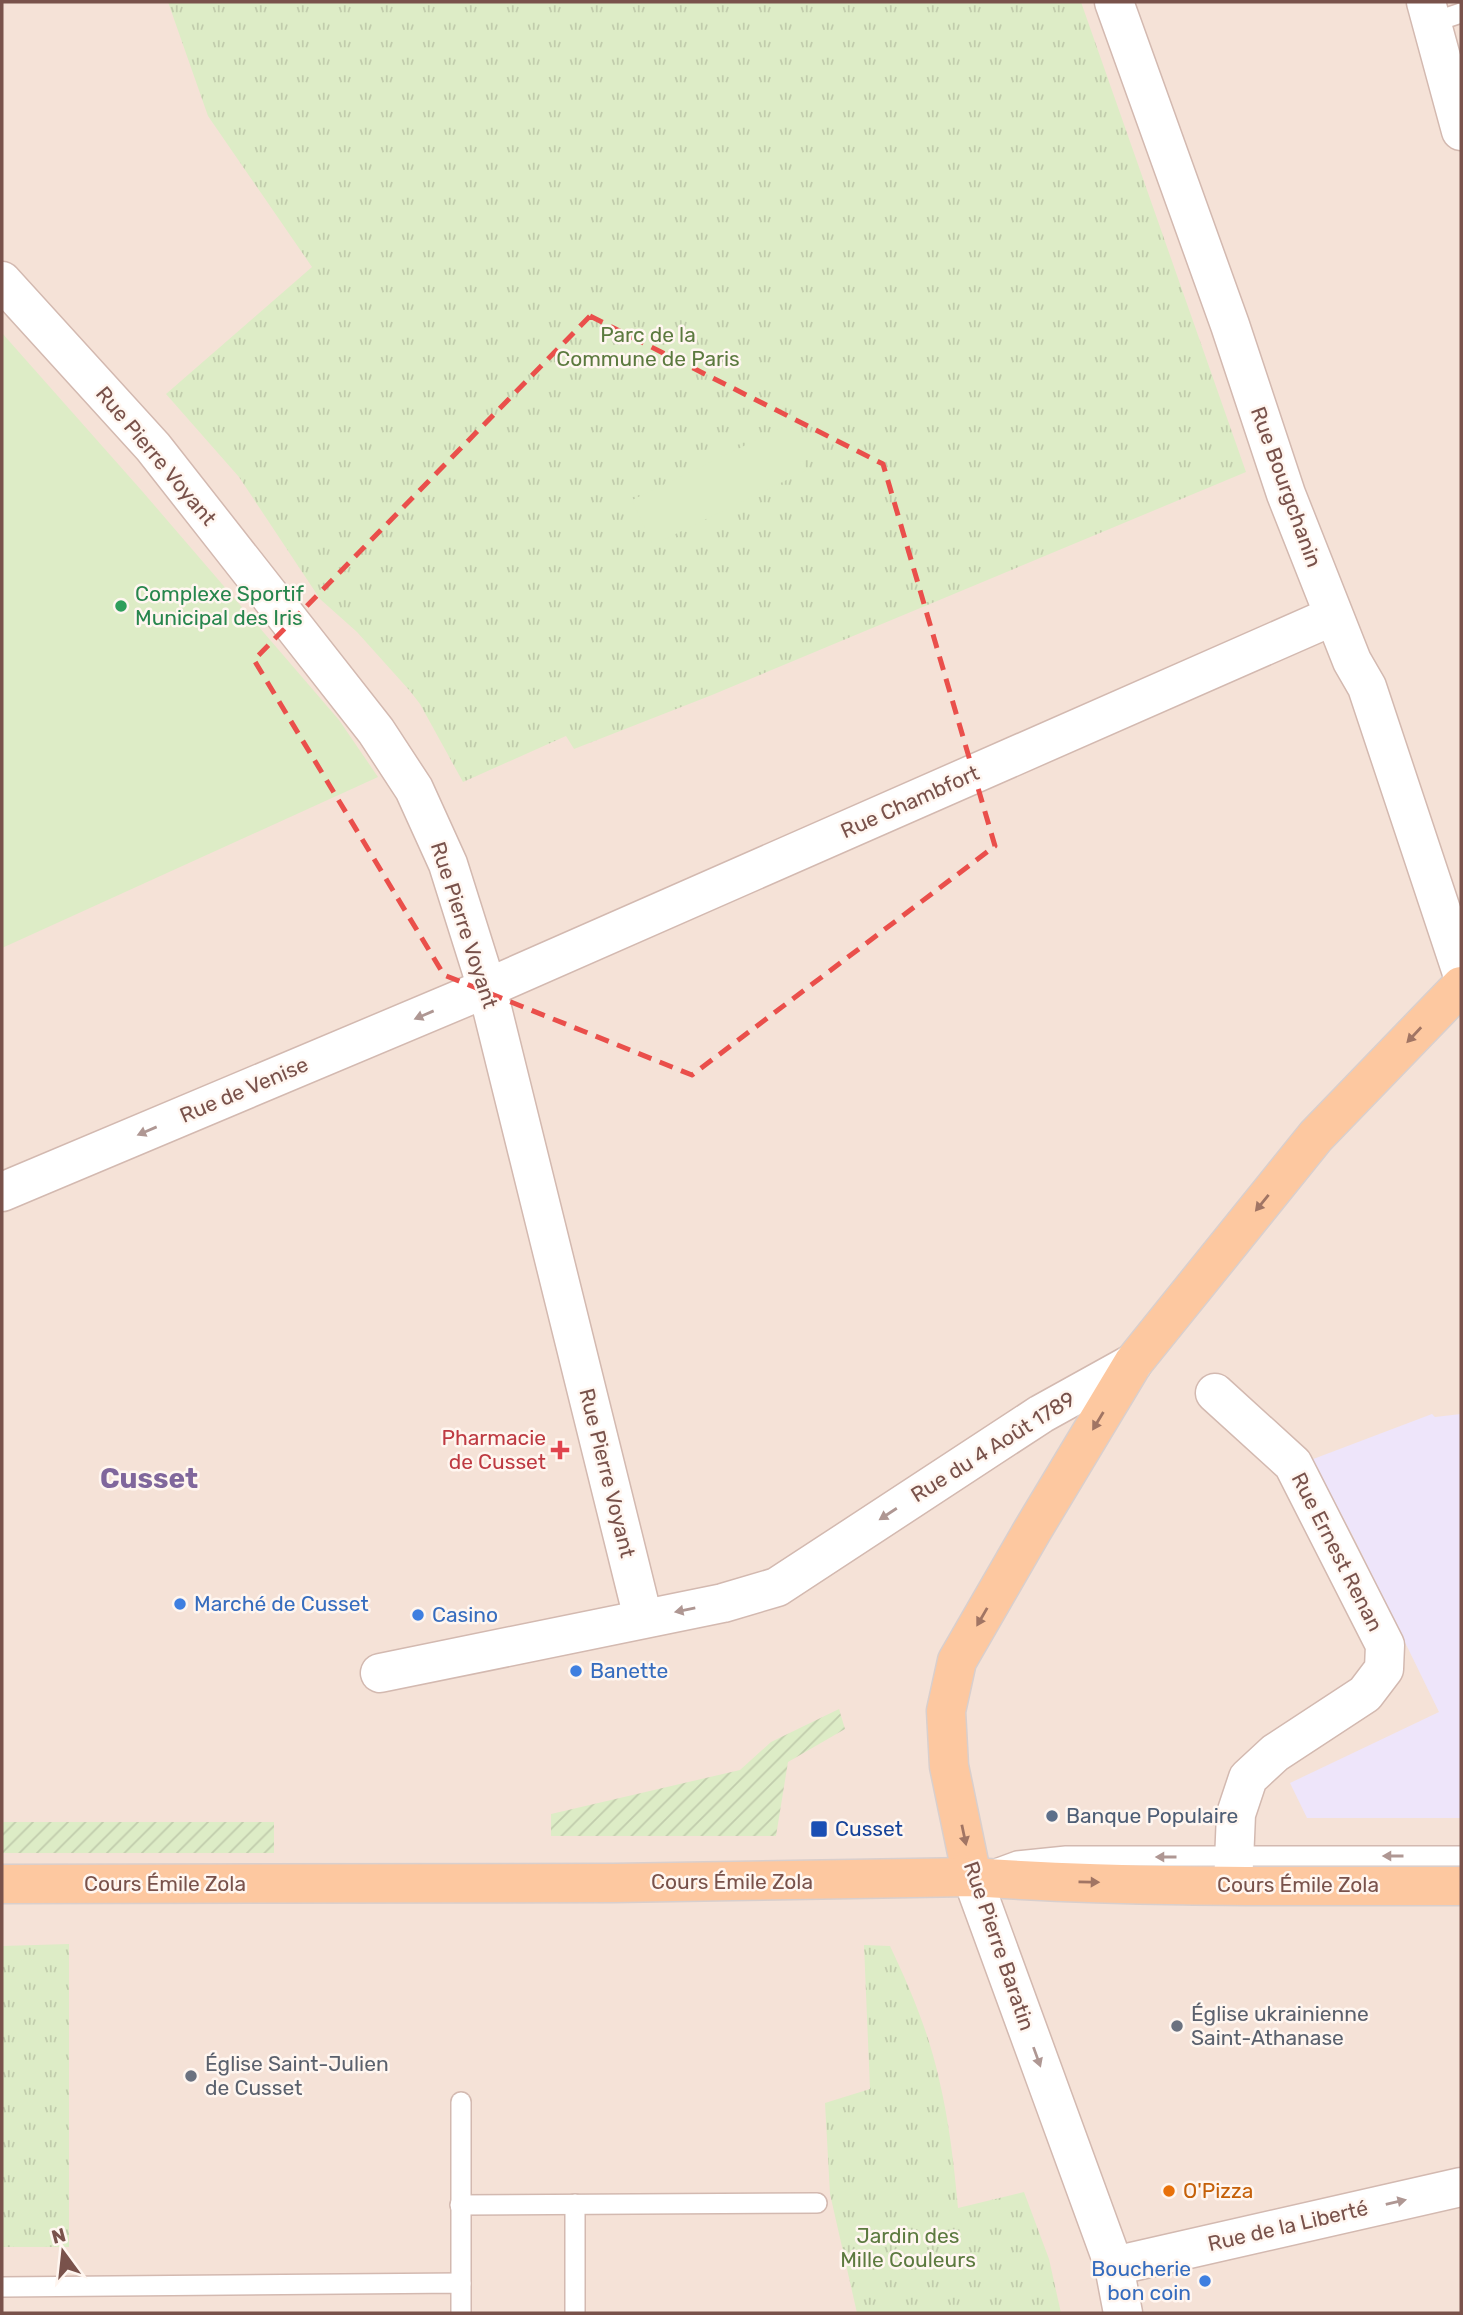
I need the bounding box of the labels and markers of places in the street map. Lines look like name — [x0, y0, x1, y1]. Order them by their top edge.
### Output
place label: Complexe Sportif Municipal des Iris — [135, 581, 304, 630]
marker: Complexe Sportif Municipal des Iris — [113, 598, 129, 614]
place label: Pharmacie de Cusset — [441, 1425, 546, 1474]
marker: Pharmacie de Cusset — [552, 1442, 568, 1458]
place label: Marché de Cusset — [194, 1591, 369, 1616]
marker: Marché de Cusset — [172, 1596, 188, 1612]
place label: Casino — [432, 1602, 498, 1627]
marker: Casino — [410, 1607, 426, 1623]
place label: Banette — [590, 1658, 668, 1683]
marker: Banette — [568, 1663, 584, 1679]
place label: Banque Populaire — [1066, 1803, 1238, 1828]
marker: Banque Populaire — [1044, 1808, 1060, 1824]
place label: Cusset — [835, 1816, 903, 1841]
marker: Cusset — [809, 1819, 829, 1839]
place label: Église ukrainienne Saint-Athanase — [1191, 2001, 1369, 2050]
marker: Église ukrainienne Saint-Athanase — [1169, 2018, 1185, 2034]
place label: Église Saint-Julien de Cusset — [205, 2051, 389, 2100]
marker: Église Saint-Julien de Cusset — [183, 2068, 199, 2084]
place label: O'Pizza — [1183, 2178, 1253, 2203]
marker: O'Pizza — [1161, 2183, 1177, 2199]
place label: Boucherie bon coin — [1091, 2256, 1191, 2305]
marker: Boucherie bon coin — [1197, 2273, 1213, 2289]

